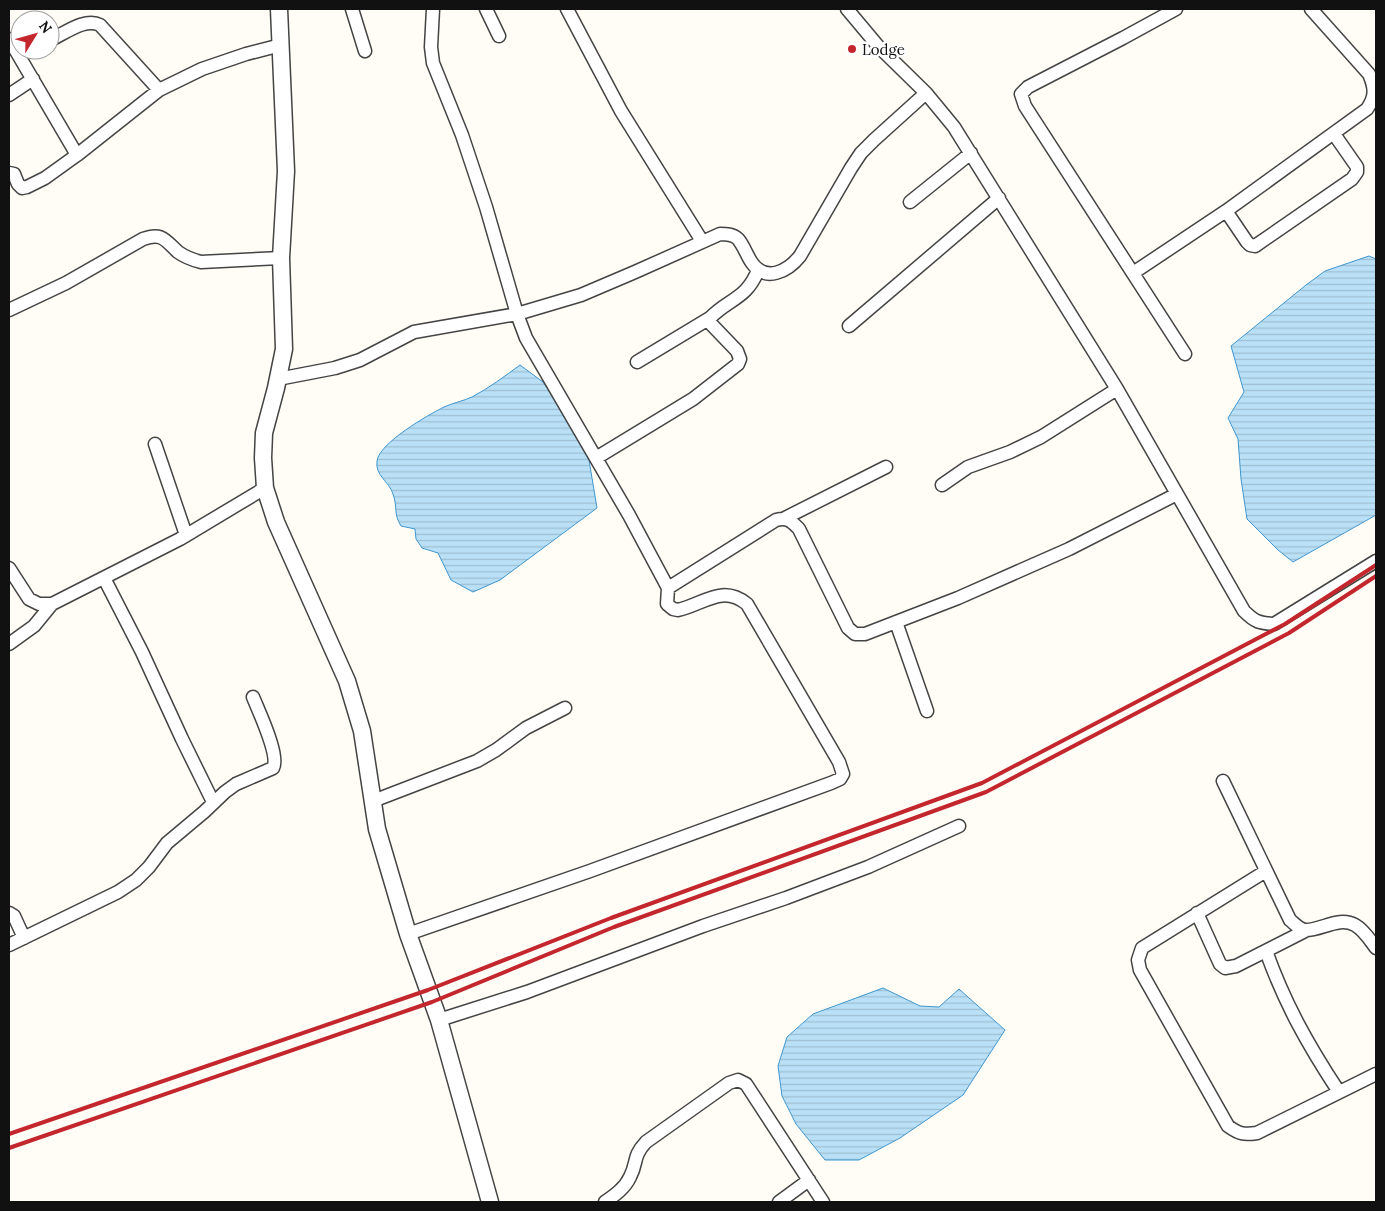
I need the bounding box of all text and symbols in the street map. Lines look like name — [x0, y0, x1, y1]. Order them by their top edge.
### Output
north arrow — [10, 10, 60, 60]
text: N — [35, 17, 56, 37]
place label: Lodge — [862, 40, 905, 59]
marker: Lodge — [846, 43, 858, 55]

